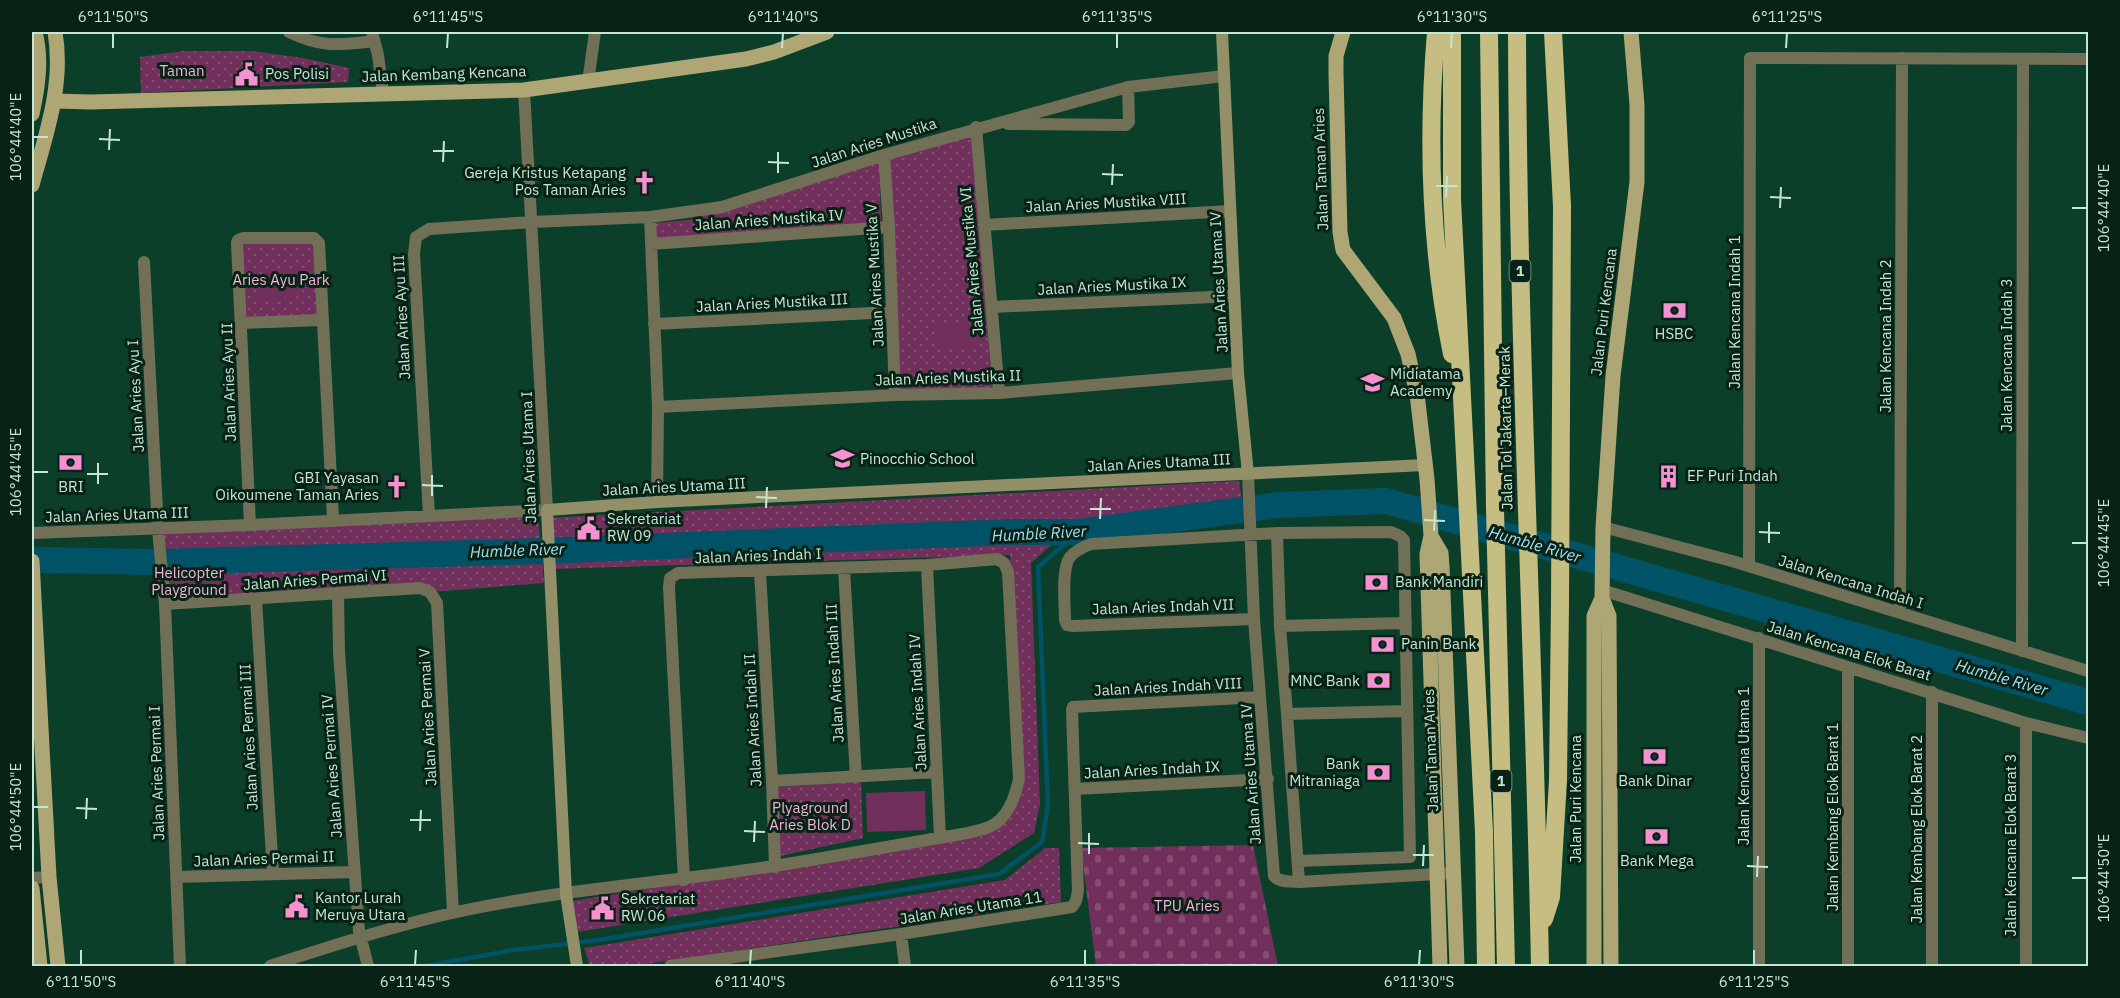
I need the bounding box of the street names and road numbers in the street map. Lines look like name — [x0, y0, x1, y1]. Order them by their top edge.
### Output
street label: Jalan Kembang Kencana — [361, 61, 527, 86]
street label: Jalan Taman Aries — [1309, 107, 1332, 231]
street label: Jalan Aries Mustika — [809, 113, 939, 172]
street label: Jalan Aries Mustika VI — [956, 186, 987, 336]
street label: Jalan Aries Mustika VIII — [1025, 189, 1187, 216]
street label: Jalan Aries Mustika V — [861, 203, 888, 347]
street label: Jalan Aries Mustika IV — [694, 205, 844, 234]
street label: Jalan Aries Utama IV — [1205, 211, 1232, 353]
street label: Jalan Kencana Indah 1 — [1725, 235, 1744, 389]
street label: Jalan Puri Kencana — [1586, 247, 1621, 377]
street label: Jalan Aries Ayu III — [389, 254, 414, 380]
street label: Jalan Kencana Indah 2 — [1876, 259, 1895, 413]
road number: 1 — [1510, 260, 1530, 282]
street label: Jalan Aries Mustika IX — [1037, 272, 1187, 299]
street label: Jalan Kencana Indah 3 — [1997, 278, 2016, 432]
street label: Jalan Aries Mustika III — [696, 289, 848, 316]
street label: Jalan Aries Ayu II — [217, 322, 240, 442]
street label: Jalan Aries Ayu I — [123, 339, 148, 453]
street label: Jalan Tol Jakarta–Merak — [1495, 346, 1516, 510]
street label: Jalan Aries Mustika II — [875, 365, 1021, 390]
street label: Jalan Aries Utama I — [517, 391, 540, 523]
street label: Jalan Aries Utama III — [1087, 449, 1231, 476]
street label: Jalan Aries Utama III — [602, 473, 746, 500]
street label: Jalan Aries Utama III — [45, 502, 189, 527]
street label: Jalan Aries Indah I — [694, 544, 822, 567]
street label: Jalan Kencana Indah I — [1776, 550, 1926, 613]
street label: Jalan Aries Permai VI — [243, 565, 387, 594]
street label: Jalan Aries Indah VII — [1092, 595, 1234, 618]
street label: Jalan Aries Indah III — [821, 603, 848, 743]
street label: Jalan Kencana Elok Barat — [1765, 617, 1933, 685]
street label: Jalan Aries Indah IV — [904, 634, 931, 771]
street label: Jalan Aries Permai V — [414, 648, 441, 786]
street label: Jalan Aries Indah II — [740, 653, 765, 787]
street label: Jalan Aries Permai III — [235, 663, 262, 811]
street label: Jalan Aries Indah VIII — [1093, 673, 1242, 700]
street label: Jalan Kencana Utama 1 — [1734, 687, 1753, 845]
street label: Jalan Taman Aries — [1419, 688, 1442, 812]
street label: Jalan Aries Permai IV — [317, 694, 346, 838]
street label: Jalan Aries Utama IV — [1236, 703, 1265, 845]
street label: Jalan Aries Permai I — [145, 705, 168, 841]
street label: Jalan Kembang Elok Barat 1 — [1823, 723, 1842, 911]
street label: Jalan Puri Kencana — [1566, 735, 1585, 863]
street label: Jalan Kembang Elok Barat 2 — [1907, 735, 1926, 923]
street label: Jalan Kencana Elok Barat 3 — [2001, 753, 2020, 937]
street label: Jalan Aries Indah IX — [1083, 756, 1221, 783]
road number: 1 — [1490, 770, 1512, 792]
street label: Jalan Aries Permai II — [193, 847, 335, 870]
street label: Jalan Aries Utama 11 — [898, 887, 1043, 928]

